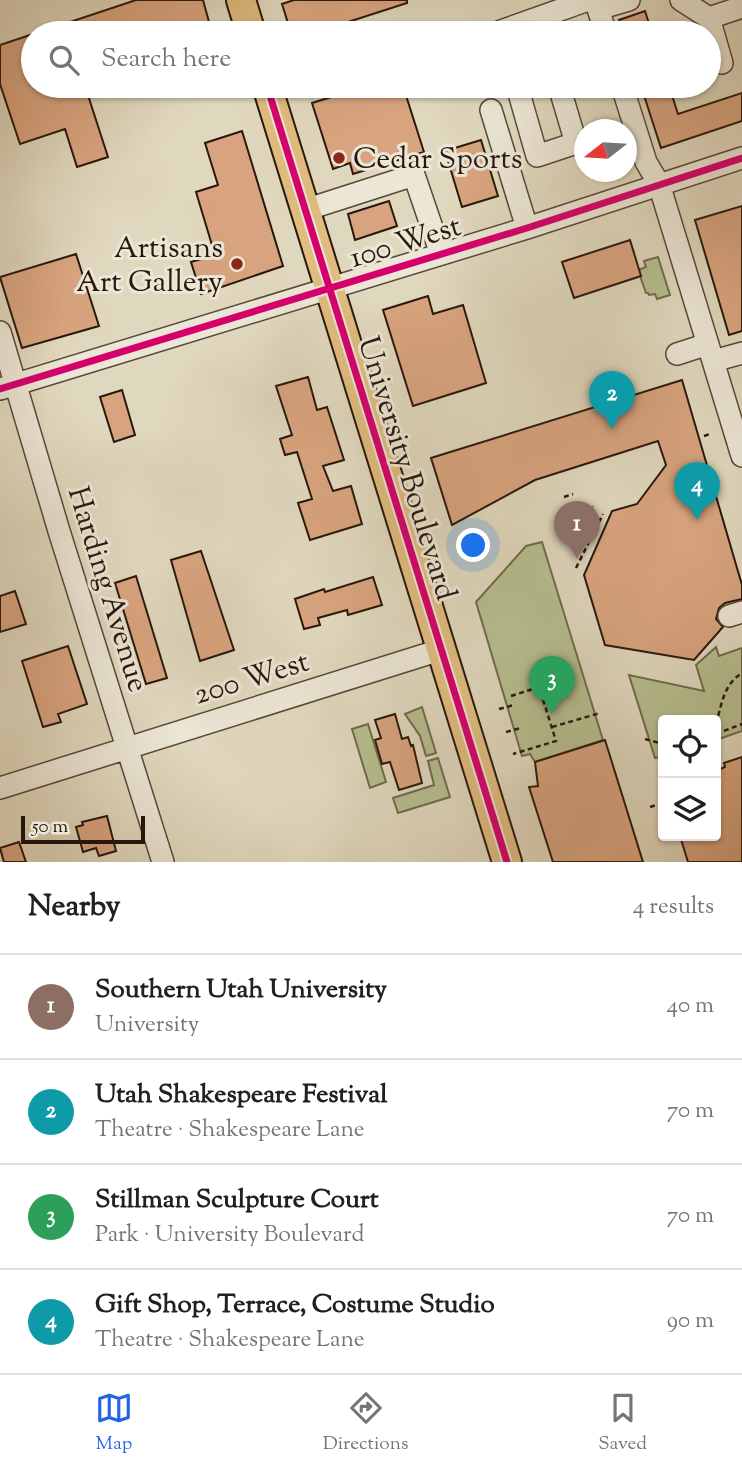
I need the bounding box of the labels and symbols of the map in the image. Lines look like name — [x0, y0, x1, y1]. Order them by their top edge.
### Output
north arrow — [574, 119, 637, 182]
place label: Cedar Sports — [353, 139, 523, 182]
marker: Cedar Sports — [331, 150, 347, 166]
street label: 100 West — [345, 206, 467, 281]
place label: Artisans Art Gallery — [76, 228, 223, 305]
marker: Artisans Art Gallery — [229, 256, 245, 272]
street label: University Boulevard — [345, 332, 466, 606]
pin: 2 — [589, 371, 635, 429]
pin: 4 — [674, 462, 720, 520]
street label: Harding Avenue — [55, 482, 158, 698]
pin: 1 — [554, 501, 600, 559]
your location — [456, 528, 490, 562]
street label: 200 West — [189, 641, 315, 717]
pin: 3 — [529, 656, 575, 714]
scale bar — [21, 813, 145, 845]

